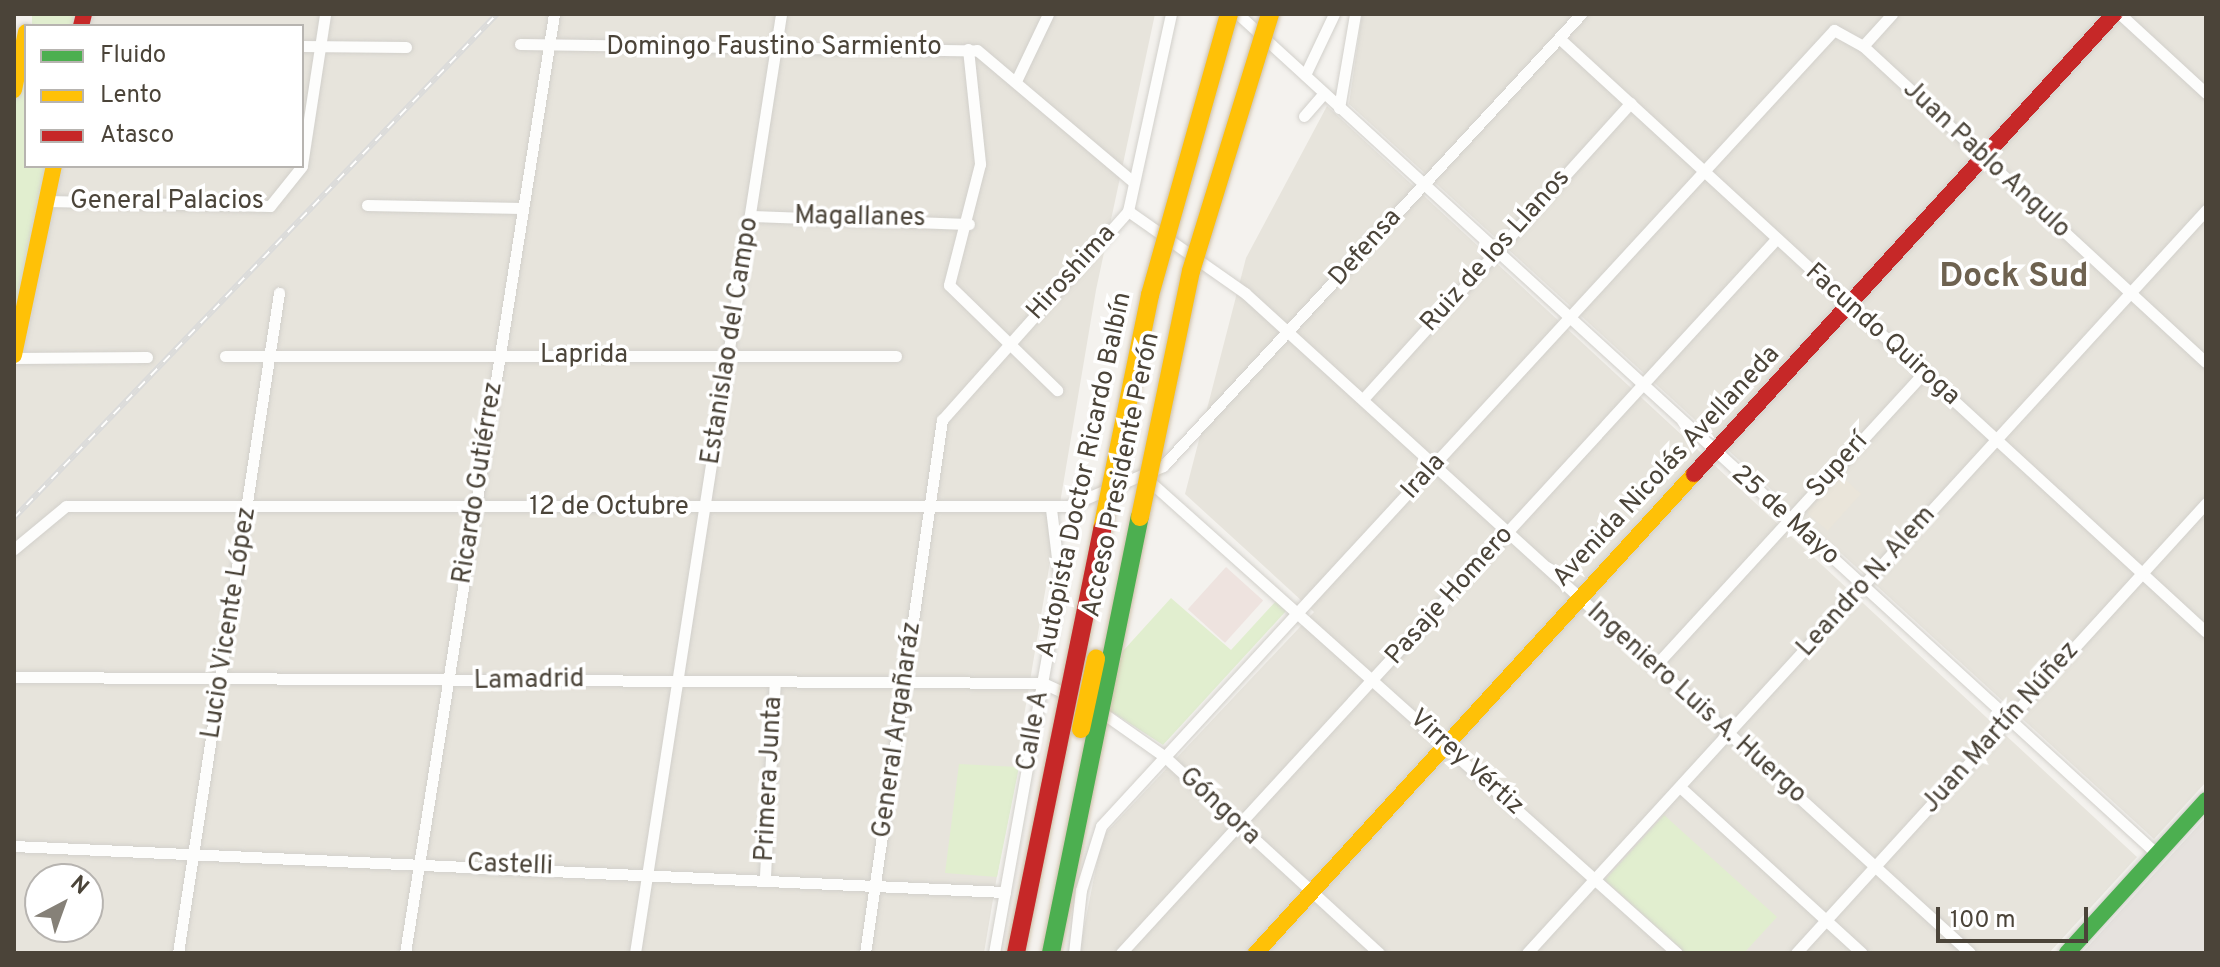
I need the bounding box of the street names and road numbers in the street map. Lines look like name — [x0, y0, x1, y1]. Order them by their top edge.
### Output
street label: Domingo Faustino Sarmiento — [606, 32, 942, 64]
street label: Juan Pablo Angulo — [1895, 74, 2077, 246]
street label: Ruiz de los Llanos — [1415, 163, 1577, 339]
street label: General Palacios — [70, 186, 264, 218]
street label: Magallanes — [794, 201, 926, 235]
street label: Defensa — [1323, 203, 1409, 293]
street label: Estanislao del Campo — [696, 215, 766, 467]
street label: Hiroshima — [1021, 219, 1123, 327]
street label: Facundo Quiroga — [1798, 257, 1966, 413]
street label: Autopista Doctor Ricardo Balbín — [1031, 289, 1139, 661]
street label: Acceso Presidente Perón — [1077, 330, 1167, 620]
street label: Avenida Nicolás Avellaneda — [1547, 339, 1787, 595]
street label: Laprida — [540, 340, 628, 372]
street label: Ricardo Gutiérrez — [448, 380, 510, 586]
street label: Superí — [1801, 427, 1875, 505]
street label: Irala — [1395, 448, 1453, 506]
street label: 25 de Mayo — [1724, 459, 1846, 573]
street label: 12 de Octubre — [529, 492, 689, 524]
street label: Leandro N. Alem — [1791, 500, 1943, 664]
street label: Lucio Vicente López — [196, 504, 264, 742]
street label: Pasaje Homero — [1380, 520, 1520, 672]
street label: Ingeniero Luis A. Huergo — [1579, 597, 1813, 811]
street label: General Argañaráz — [867, 619, 929, 841]
street label: Juan Martín Núñez — [1916, 636, 2086, 820]
street label: Lamadrid — [473, 664, 585, 698]
street label: Calle A — [1012, 688, 1056, 774]
street label: Primera Junta — [750, 696, 790, 862]
street label: Virrey Vértiz — [1402, 703, 1530, 823]
street label: Góngora — [1172, 762, 1266, 852]
street label: Castelli — [466, 849, 554, 883]

